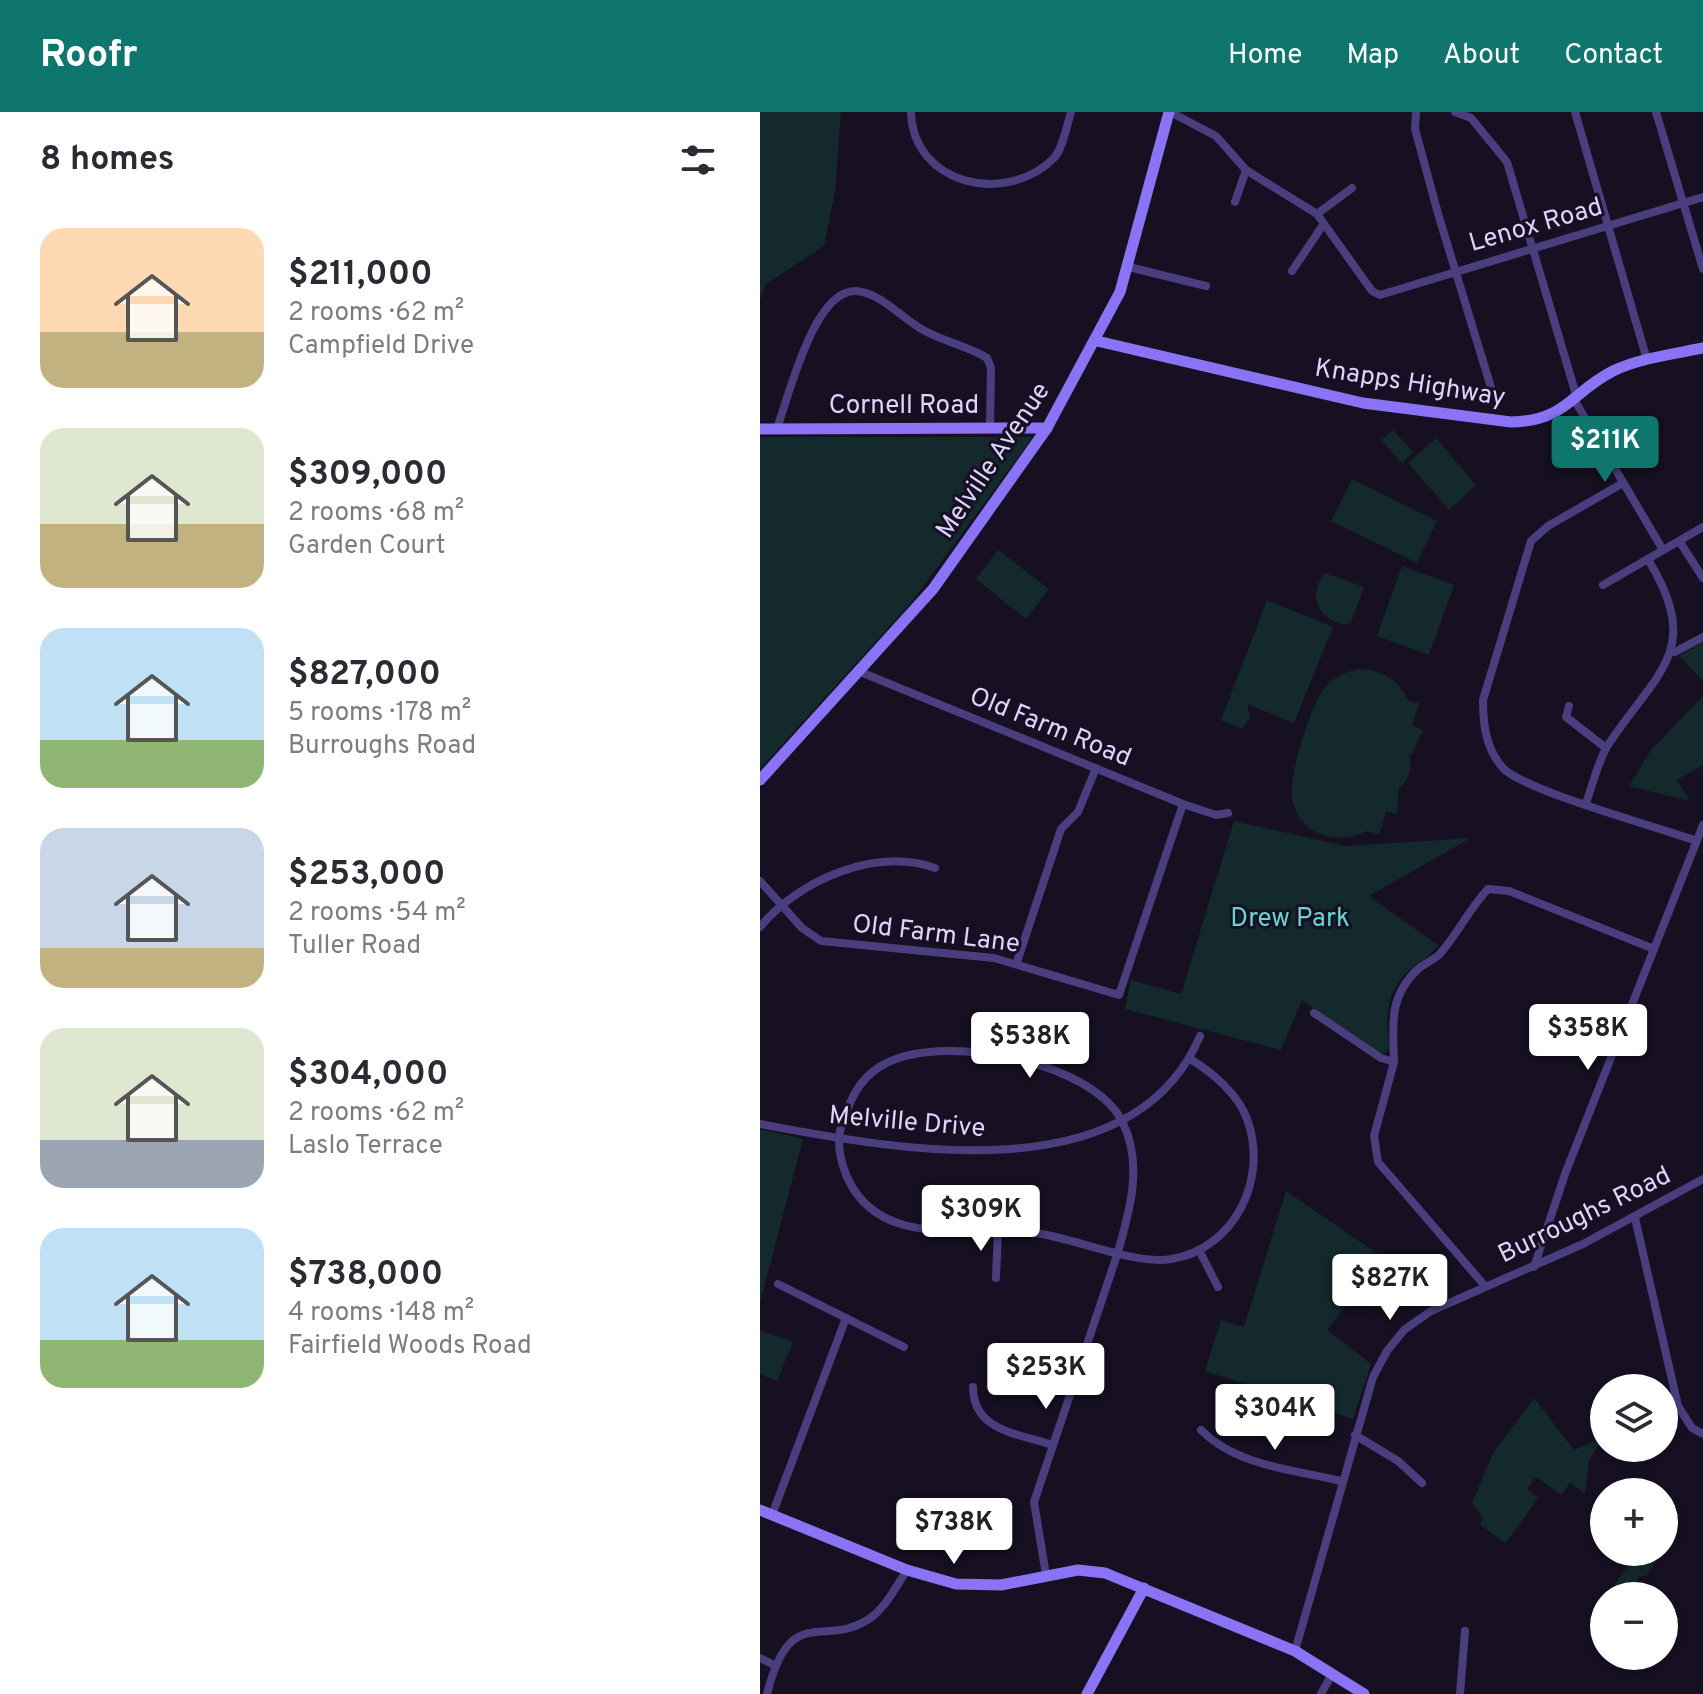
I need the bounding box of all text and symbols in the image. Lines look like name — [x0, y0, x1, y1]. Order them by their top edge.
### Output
text: Roofr — [40, 32, 138, 81]
text: Home — [1228, 38, 1302, 74]
text: Map — [1346, 38, 1399, 74]
text: About — [1443, 38, 1520, 74]
text: Contact — [1564, 38, 1663, 74]
icon: filters — [676, 138, 720, 182]
text: 8 homes — [40, 139, 174, 182]
street label: Lenox Road — [1465, 191, 1607, 261]
text: $211,000 — [288, 254, 433, 297]
icon: home — [104, 260, 200, 356]
text: 2 rooms · 62 m² — [288, 297, 464, 330]
text: Campfield Drive — [288, 330, 474, 363]
street label: Knapps Highway — [1312, 353, 1508, 415]
street label: Melville Avenue — [930, 377, 1058, 545]
street label: Cornell Road — [829, 390, 979, 423]
pin: $211K — [1549, 416, 1661, 484]
text: $211K — [1570, 425, 1640, 458]
text: $309,000 — [288, 454, 447, 497]
icon: home — [104, 460, 200, 556]
text: 2 rooms · 68 m² — [288, 497, 464, 530]
text: Garden Court — [288, 530, 446, 563]
text: $827,000 — [288, 654, 441, 697]
icon: home — [104, 660, 200, 756]
street label: Old Farm Road — [964, 681, 1136, 775]
text: 5 rooms · 178 m² — [288, 697, 471, 730]
text: Burroughs Road — [288, 730, 476, 763]
text: $253,000 — [288, 854, 445, 897]
icon: home — [104, 860, 200, 956]
text: 2 rooms · 54 m² — [288, 897, 466, 930]
park label: Drew Park — [1230, 903, 1350, 936]
street label: Old Farm Lane — [850, 908, 1022, 962]
text: Tuller Road — [288, 930, 421, 963]
pin: $358K — [1532, 1004, 1644, 1072]
pin: $538K — [974, 1012, 1086, 1080]
text: $358K — [1547, 1013, 1629, 1046]
text: $538K — [989, 1021, 1071, 1054]
text: $304,000 — [288, 1054, 448, 1097]
icon: home — [104, 1060, 200, 1156]
text: 2 rooms · 62 m² — [288, 1097, 464, 1130]
street label: Melville Drive — [827, 1100, 987, 1146]
text: Laslo Terrace — [288, 1130, 443, 1163]
street label: Burroughs Road — [1493, 1160, 1677, 1272]
pin: $309K — [925, 1185, 1037, 1253]
text: $309K — [940, 1194, 1022, 1227]
text: $738,000 — [288, 1254, 443, 1297]
pin: $827K — [1334, 1254, 1446, 1322]
icon: home — [104, 1260, 200, 1356]
text: $827K — [1350, 1263, 1430, 1296]
text: 4 rooms · 148 m² — [288, 1297, 474, 1330]
text: Fairfield Woods Road — [288, 1330, 532, 1363]
pin: $253K — [990, 1343, 1102, 1411]
text: $253K — [1005, 1352, 1087, 1385]
map controls — [1590, 1374, 1678, 1670]
button: layers — [1590, 1374, 1678, 1462]
pin: $304K — [1219, 1384, 1331, 1452]
text: $304K — [1233, 1393, 1317, 1426]
button: + — [1590, 1478, 1678, 1566]
pin: $738K — [898, 1498, 1010, 1566]
text: $738K — [914, 1507, 994, 1540]
button: − — [1590, 1582, 1678, 1670]

